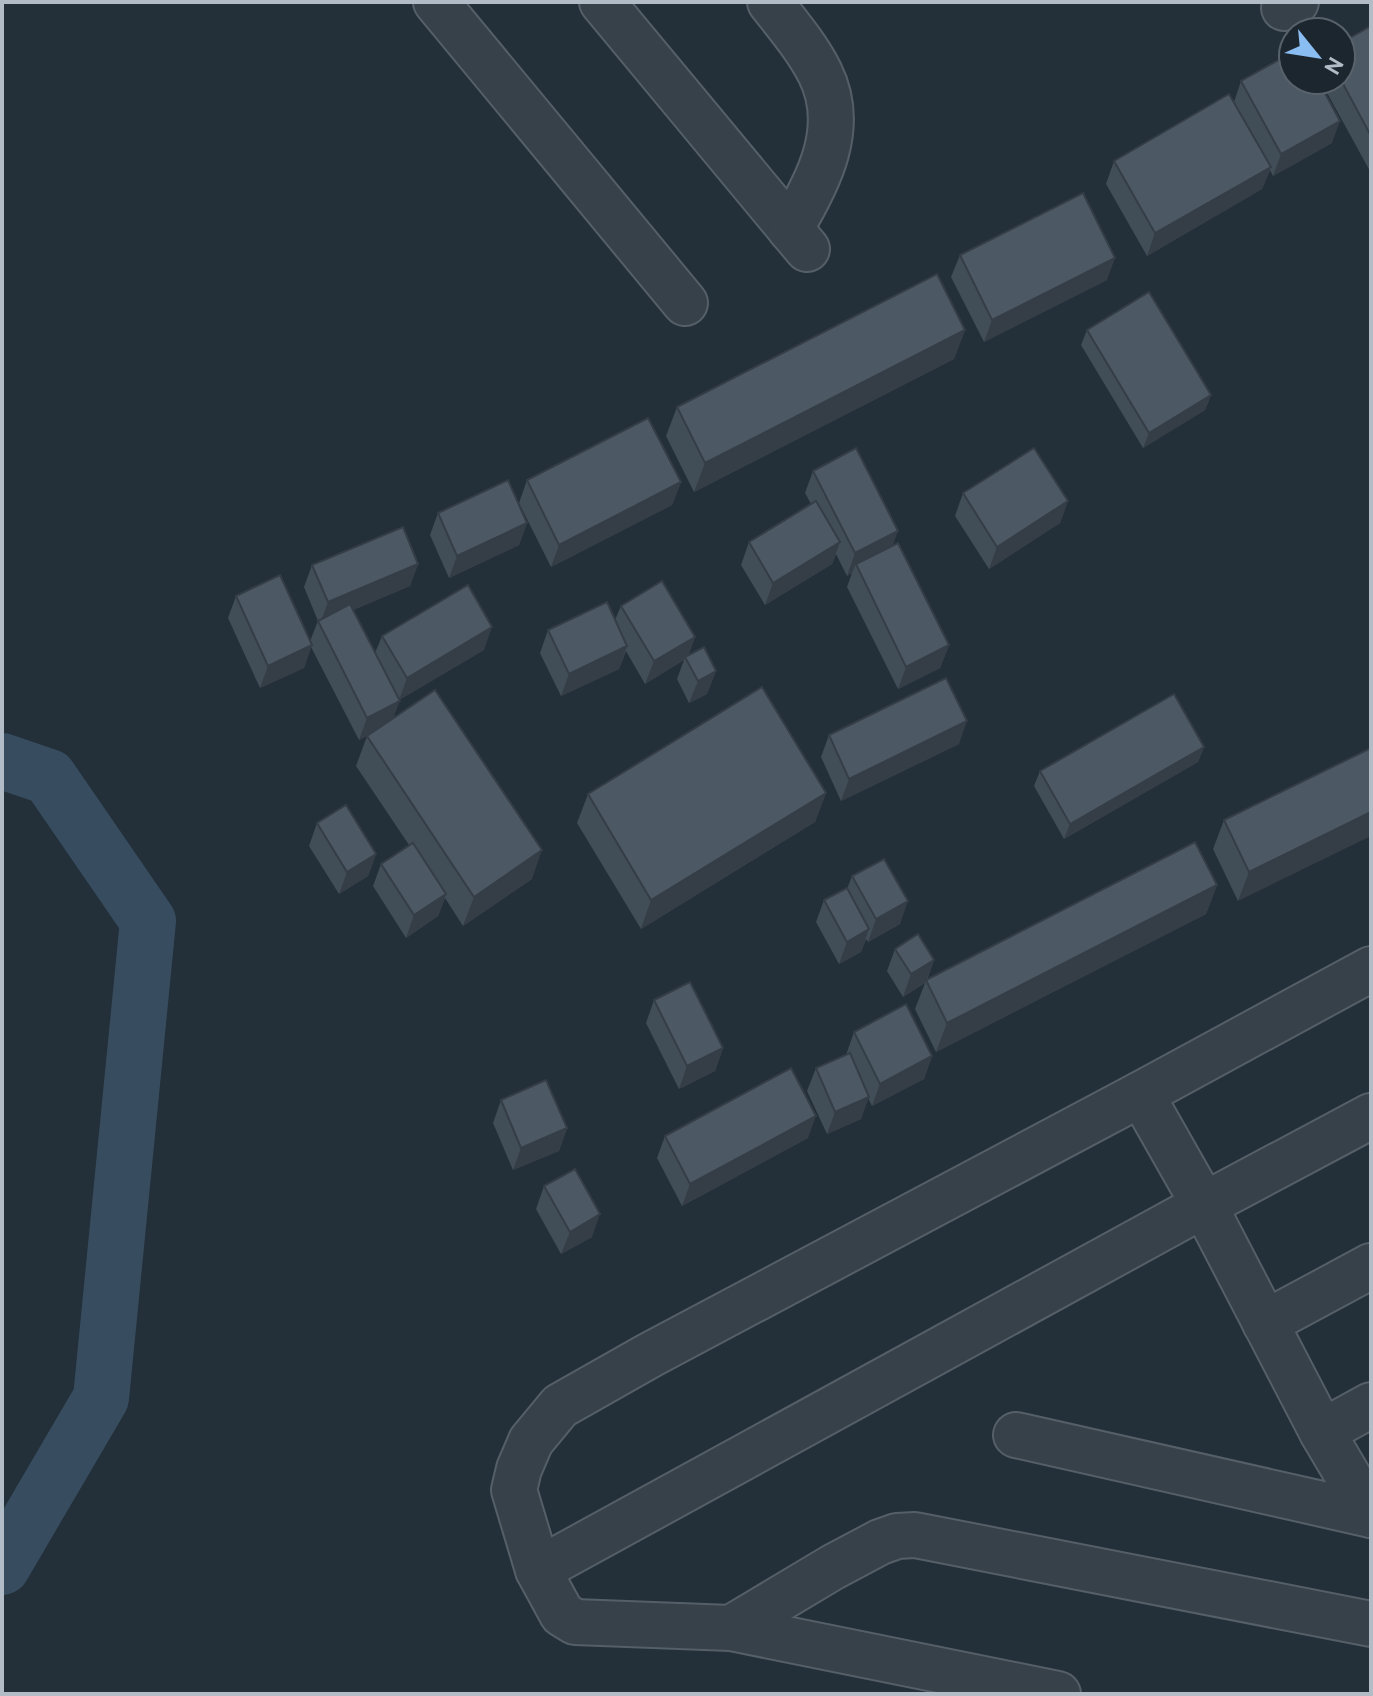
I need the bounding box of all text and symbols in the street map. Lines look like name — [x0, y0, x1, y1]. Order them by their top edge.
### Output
north arrow — [1277, 16, 1357, 96]
text: N — [1317, 51, 1348, 78]

